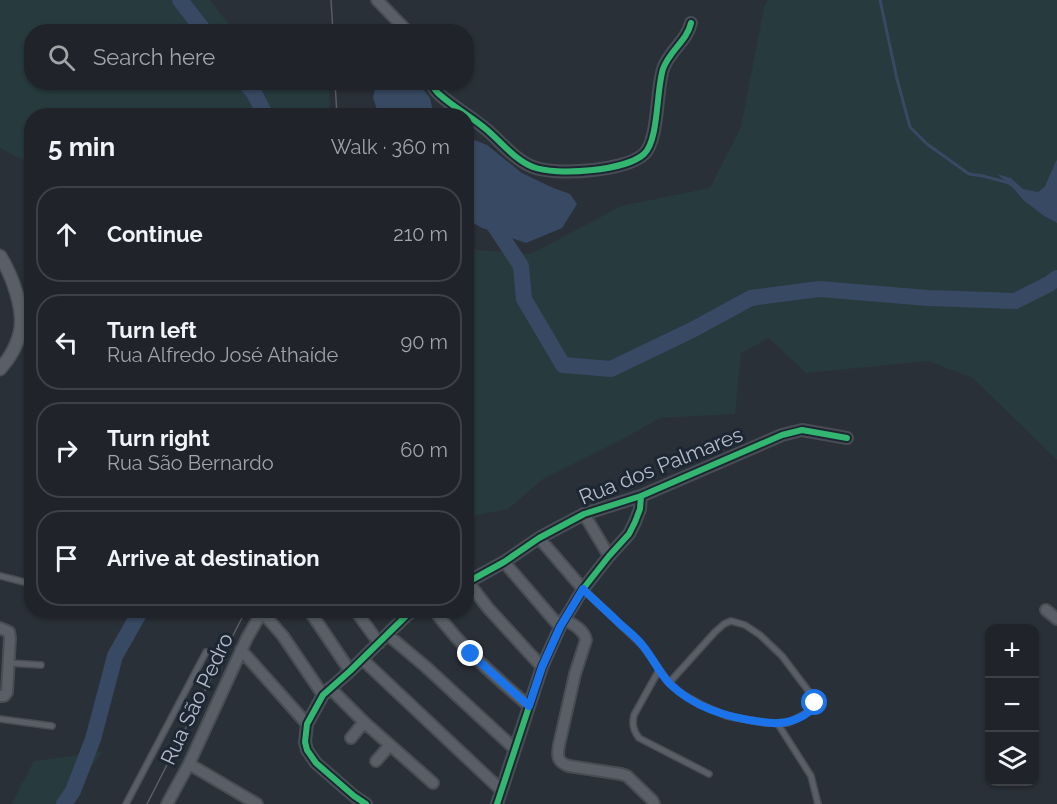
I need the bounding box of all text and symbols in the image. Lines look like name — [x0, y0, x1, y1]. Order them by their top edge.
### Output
search box — [24, 24, 474, 90]
icon: search — [45, 41, 78, 74]
text: Search here — [93, 44, 215, 70]
text: 5 min — [48, 132, 115, 162]
text: Walk · 360 m — [331, 135, 450, 159]
icon: ahead — [50, 218, 83, 251]
text: Continue — [107, 221, 203, 247]
text: 210 m — [393, 222, 448, 246]
text: Turn left — [107, 317, 197, 343]
icon: left — [50, 326, 83, 359]
text: 90 m — [401, 330, 448, 354]
text: Rua Alfredo José Athaíde — [107, 343, 338, 367]
street label: Rua dos Palmares — [575, 421, 746, 510]
text: Turn right — [107, 425, 210, 451]
icon: right — [50, 434, 83, 467]
text: 60 m — [400, 438, 448, 462]
text: Rua São Bernardo — [107, 451, 274, 475]
icon: arrive — [50, 542, 83, 575]
text: Arrive at destination — [107, 545, 320, 571]
map controls — [985, 624, 1039, 786]
button: + — [985, 624, 1039, 678]
street label: Rua São Pedro — [155, 629, 238, 769]
route end — [457, 640, 483, 666]
button: − — [985, 678, 1039, 732]
route start — [801, 689, 827, 715]
button: layers — [985, 732, 1039, 786]

